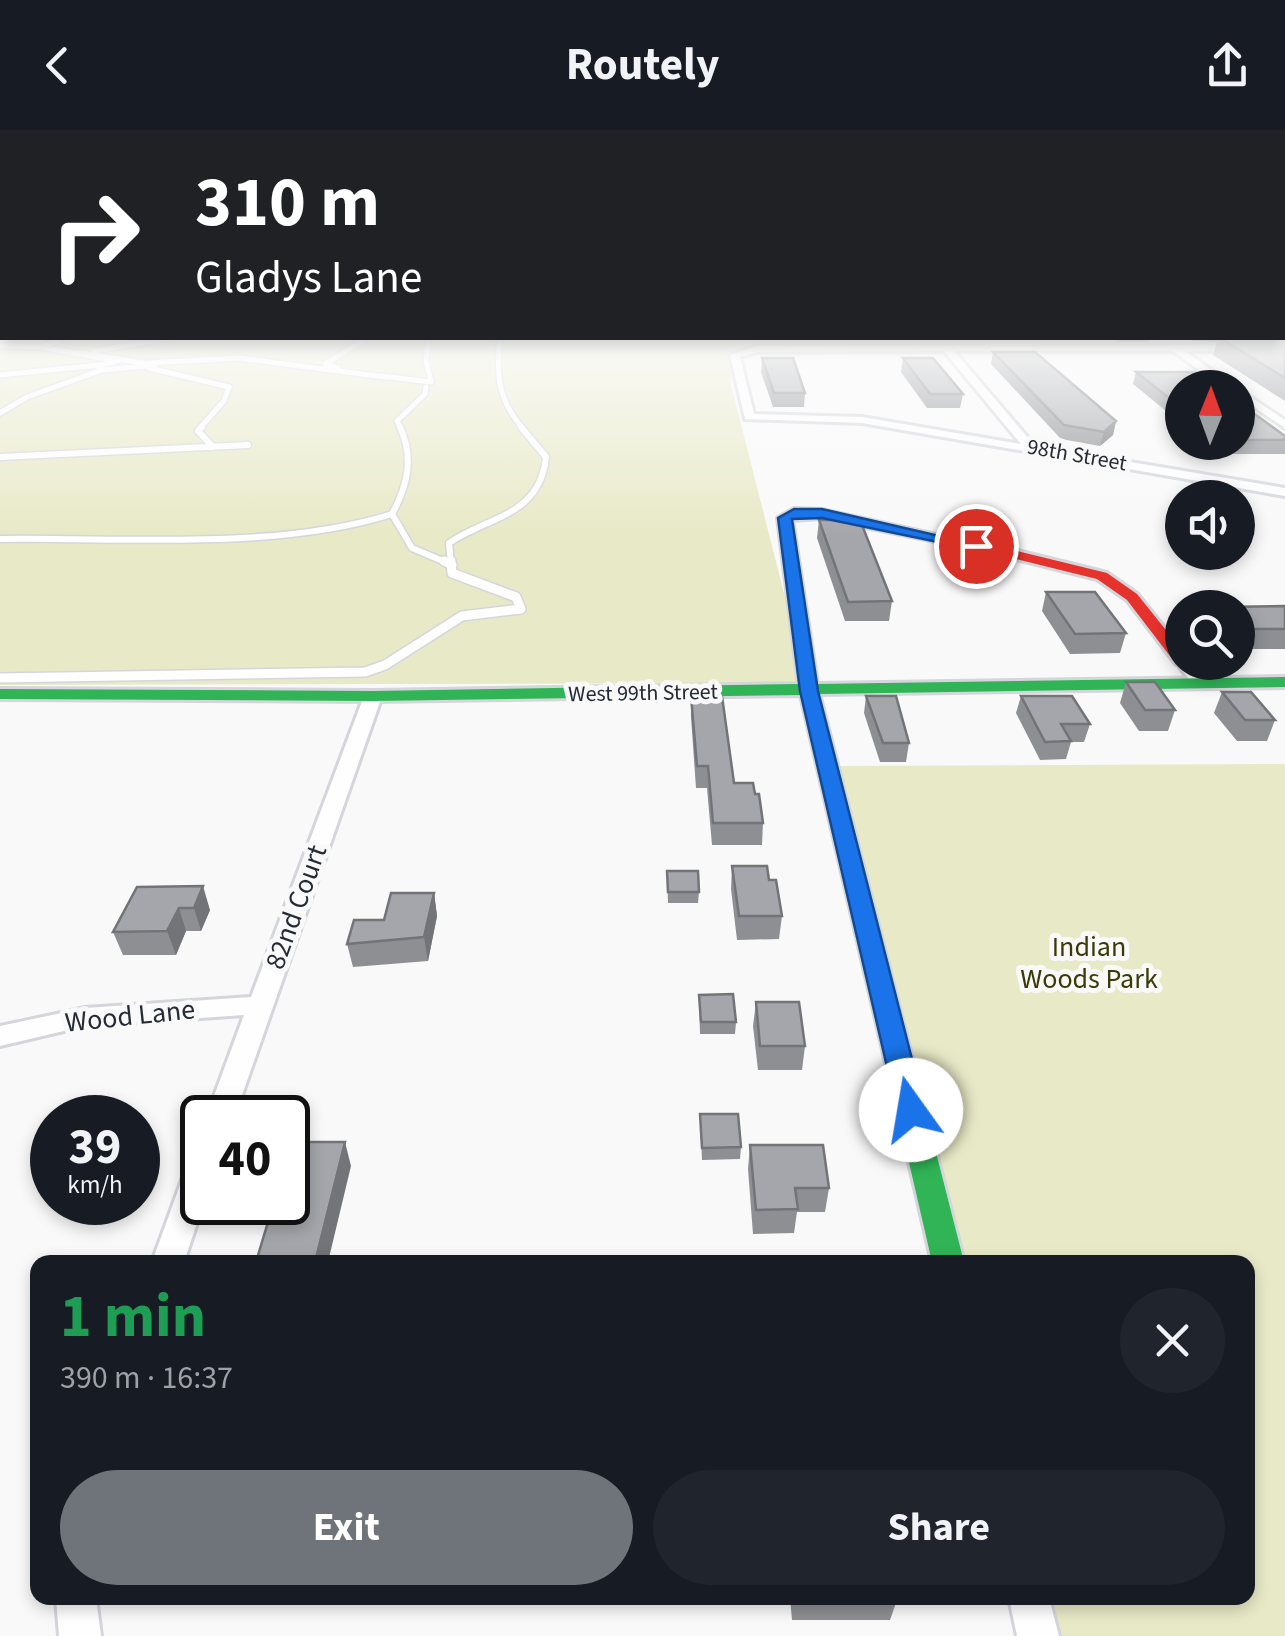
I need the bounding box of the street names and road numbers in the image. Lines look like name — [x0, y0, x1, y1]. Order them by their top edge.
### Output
street label: 98th Street — [1025, 430, 1130, 480]
street label: West 99th Street — [568, 676, 719, 710]
street label: 82nd Court — [255, 839, 337, 975]
street label: Wood Lane — [63, 989, 197, 1043]

